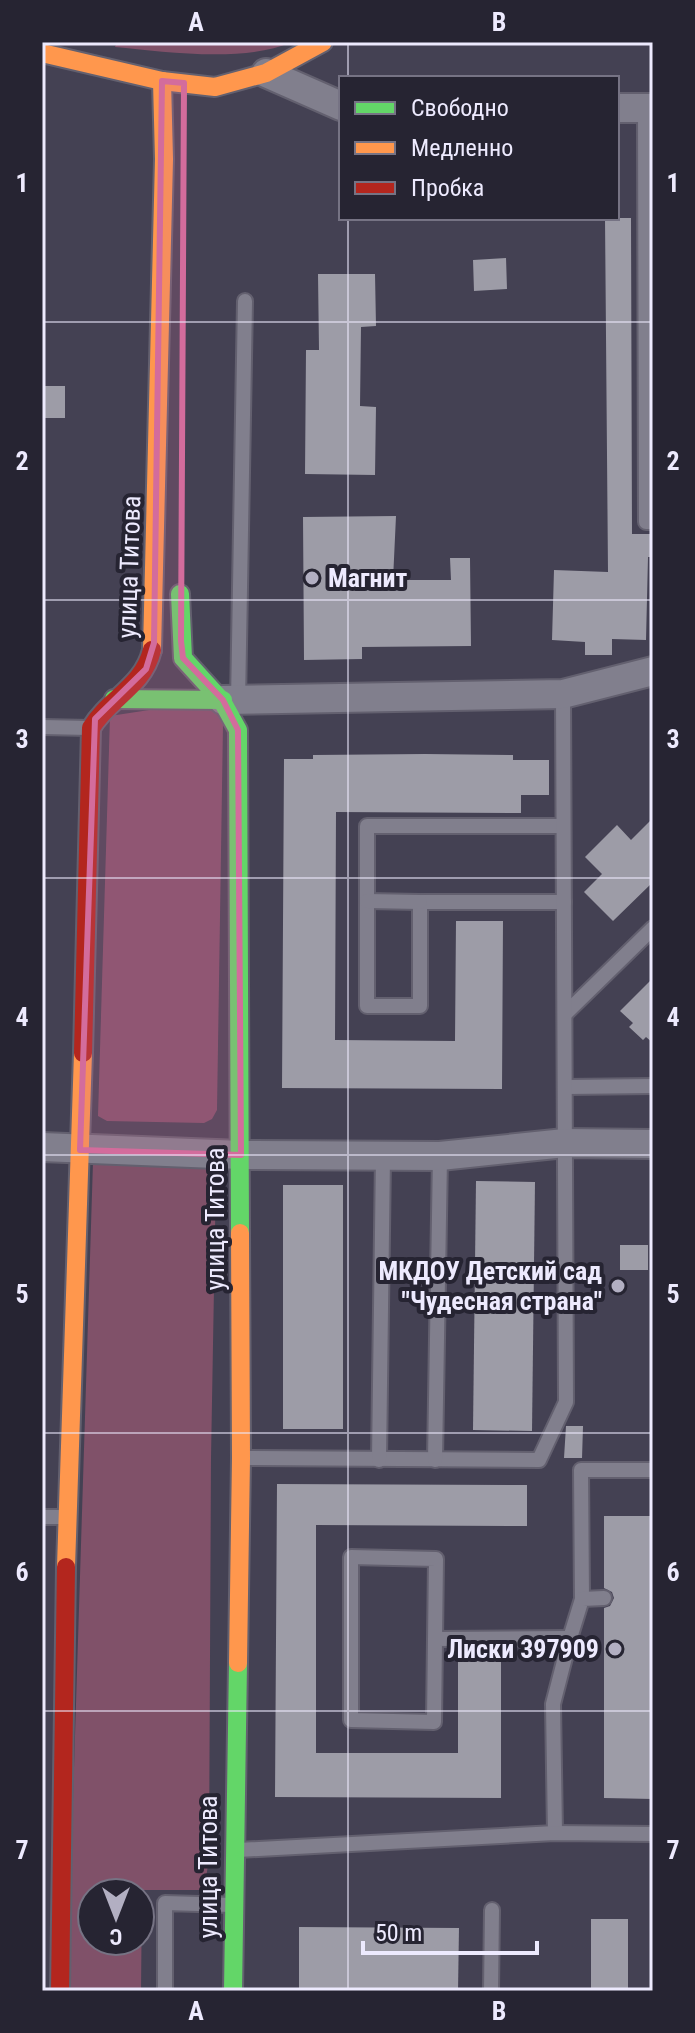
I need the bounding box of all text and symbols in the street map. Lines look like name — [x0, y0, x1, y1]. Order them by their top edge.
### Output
text: A — [188, 7, 204, 37]
text: B — [492, 7, 506, 37]
legend — [339, 76, 619, 220]
text: Свободно — [411, 94, 509, 122]
text: Медленно — [411, 134, 513, 162]
text: 1 — [15, 168, 29, 198]
text: 1 — [666, 168, 680, 198]
text: Пробка — [411, 174, 484, 202]
text: 2 — [15, 446, 29, 476]
text: 2 — [666, 446, 680, 476]
street label: улица Титова — [112, 495, 146, 639]
place label: Магнит — [328, 563, 408, 593]
marker: Магнит — [303, 569, 321, 587]
text: 3 — [15, 724, 29, 754]
text: 3 — [666, 724, 680, 754]
text: 4 — [15, 1002, 29, 1032]
text: 4 — [666, 1002, 680, 1032]
street label: улица Титова — [200, 1148, 230, 1290]
place label: МКДОУ Детский сад "Чудесная страна" — [379, 1256, 602, 1316]
marker: МКДОУ Детский сад "Чудесная страна" — [609, 1277, 627, 1295]
text: 5 — [15, 1279, 29, 1309]
text: 5 — [666, 1279, 680, 1309]
text: 6 — [15, 1557, 29, 1587]
text: 6 — [666, 1557, 680, 1587]
place label: Лиски 397909 — [447, 1634, 599, 1664]
marker: Лиски 397909 — [606, 1640, 624, 1658]
street label: улица Титова — [193, 1796, 223, 1938]
text: 7 — [15, 1835, 29, 1865]
text: 7 — [666, 1835, 680, 1865]
north arrow — [76, 1877, 156, 1957]
scale bar — [363, 1905, 537, 1955]
text: 50 m — [375, 1919, 422, 1947]
text: С — [110, 1924, 122, 1949]
text: A — [188, 1996, 204, 2026]
text: B — [492, 1996, 506, 2026]

